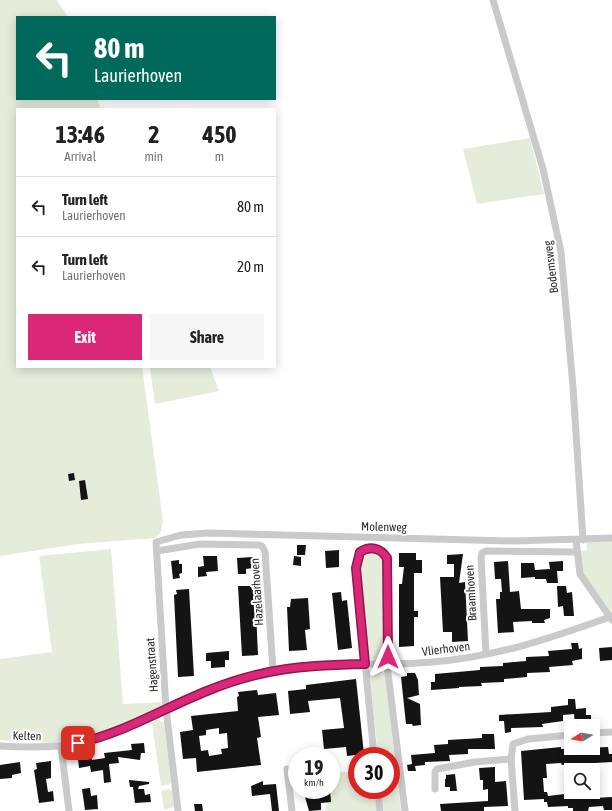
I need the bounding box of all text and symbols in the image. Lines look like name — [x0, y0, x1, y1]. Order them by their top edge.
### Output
icon: left — [28, 32, 80, 84]
text: 80 m — [94, 32, 144, 64]
text: Laurierhoven — [94, 65, 182, 86]
text: 13:46 — [56, 121, 105, 148]
text: 2 — [148, 121, 159, 148]
text: 450 — [203, 121, 236, 148]
text: Arrival — [64, 149, 96, 164]
text: min — [144, 149, 163, 164]
text: m — [215, 149, 224, 164]
text: Turn left — [62, 191, 108, 208]
icon: left — [28, 196, 50, 218]
text: 80 m — [237, 198, 264, 215]
text: Laurierhoven — [62, 208, 126, 223]
street label: Bodemsweg — [541, 239, 561, 294]
text: Turn left — [62, 251, 108, 268]
icon: left — [28, 256, 50, 278]
text: 20 m — [237, 258, 264, 275]
text: Laurierhoven — [62, 268, 126, 283]
button: Exit — [28, 314, 142, 360]
button: Share — [150, 314, 264, 360]
street label: Molenweg — [361, 520, 408, 534]
street label: Hazelaarhoven — [248, 558, 266, 626]
street label: Braamhoven — [463, 565, 479, 621]
position arrow — [367, 636, 409, 678]
street label: Hagenstraat — [143, 637, 161, 693]
street label: Vlierhoven — [421, 639, 471, 659]
north arrow — [564, 719, 600, 755]
map controls — [564, 719, 600, 799]
pin — [61, 726, 95, 760]
street label: Kelten — [12, 729, 42, 743]
icon: arrive — [67, 732, 89, 754]
speed limit sign: 30 — [348, 747, 400, 799]
text: 19 — [305, 756, 323, 779]
button: search — [564, 763, 600, 799]
text: km/h — [304, 777, 324, 788]

